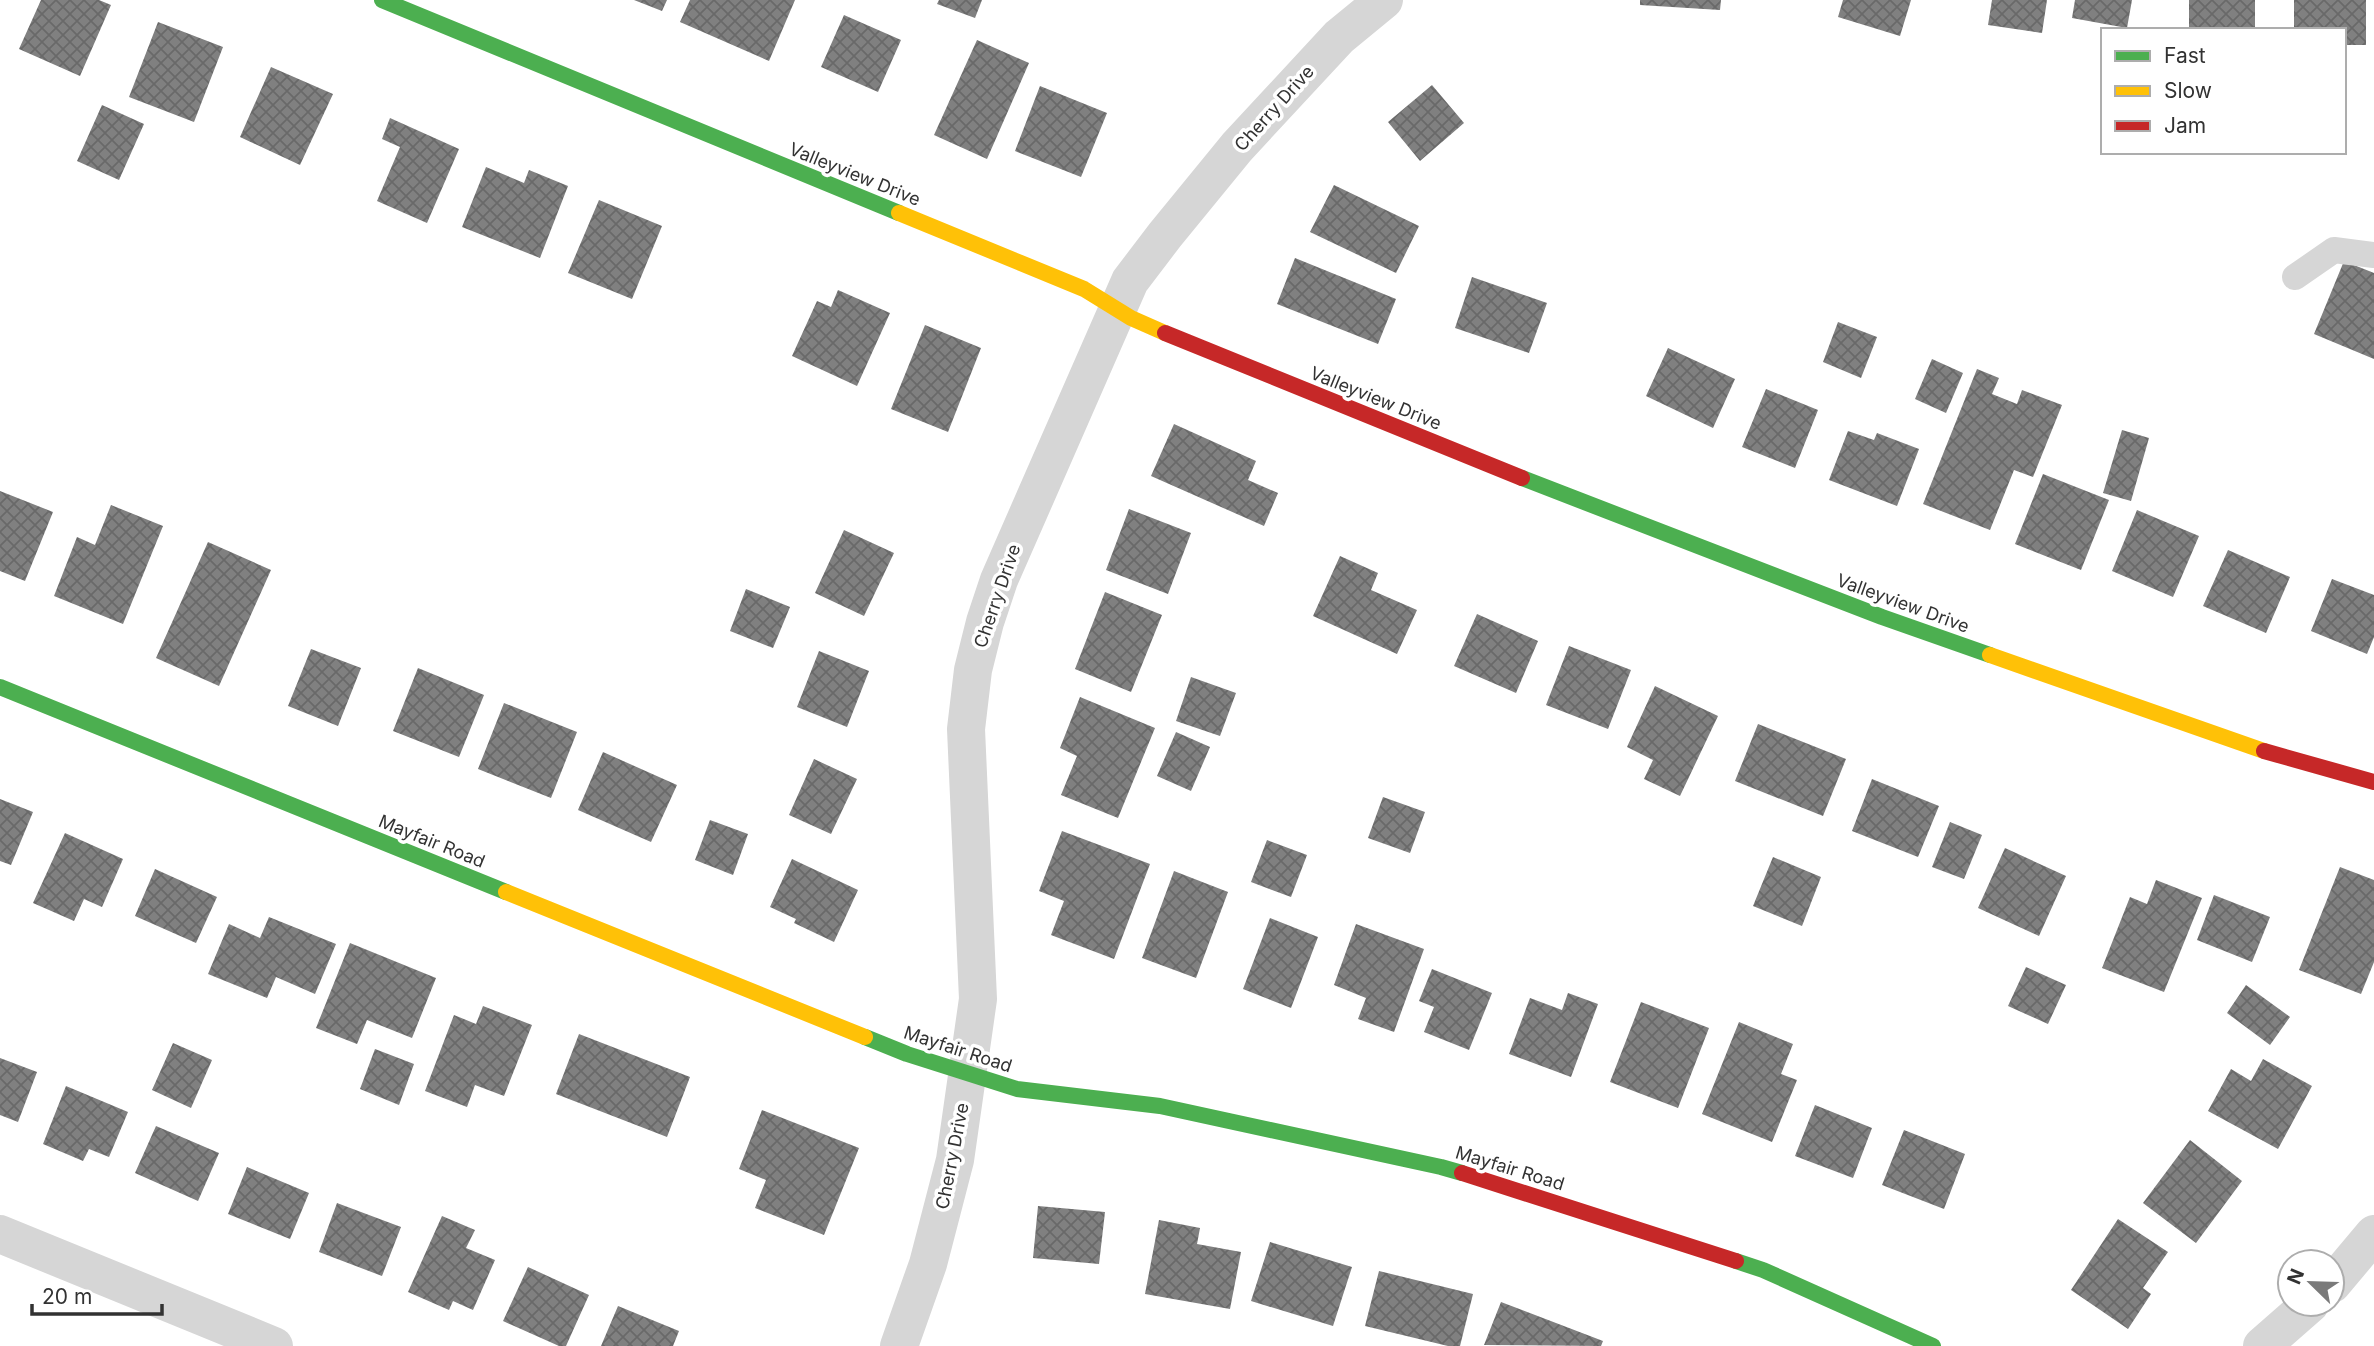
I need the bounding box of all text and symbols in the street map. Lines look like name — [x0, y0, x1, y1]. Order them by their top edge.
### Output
legend — [2101, 28, 2346, 154]
text: Fast — [2164, 43, 2206, 68]
street label: Cherry Drive — [1230, 61, 1318, 155]
text: Slow — [2164, 78, 2212, 103]
text: Jam — [2164, 113, 2206, 138]
street label: Valleyview Drive — [786, 138, 924, 210]
street label: Valleyview Drive — [1307, 362, 1445, 434]
street label: Cherry Drive — [969, 541, 1025, 651]
street label: Valleyview Drive — [1834, 569, 1972, 637]
street label: Mayfair Road — [376, 810, 488, 872]
street label: Mayfair Road — [901, 1022, 1015, 1076]
street label: Cherry Drive — [931, 1101, 973, 1211]
street label: Mayfair Road — [1453, 1141, 1567, 1195]
north arrow — [2276, 1248, 2346, 1318]
text: N — [2282, 1265, 2309, 1288]
scale bar — [32, 1272, 161, 1316]
text: 20 m — [42, 1284, 92, 1309]

